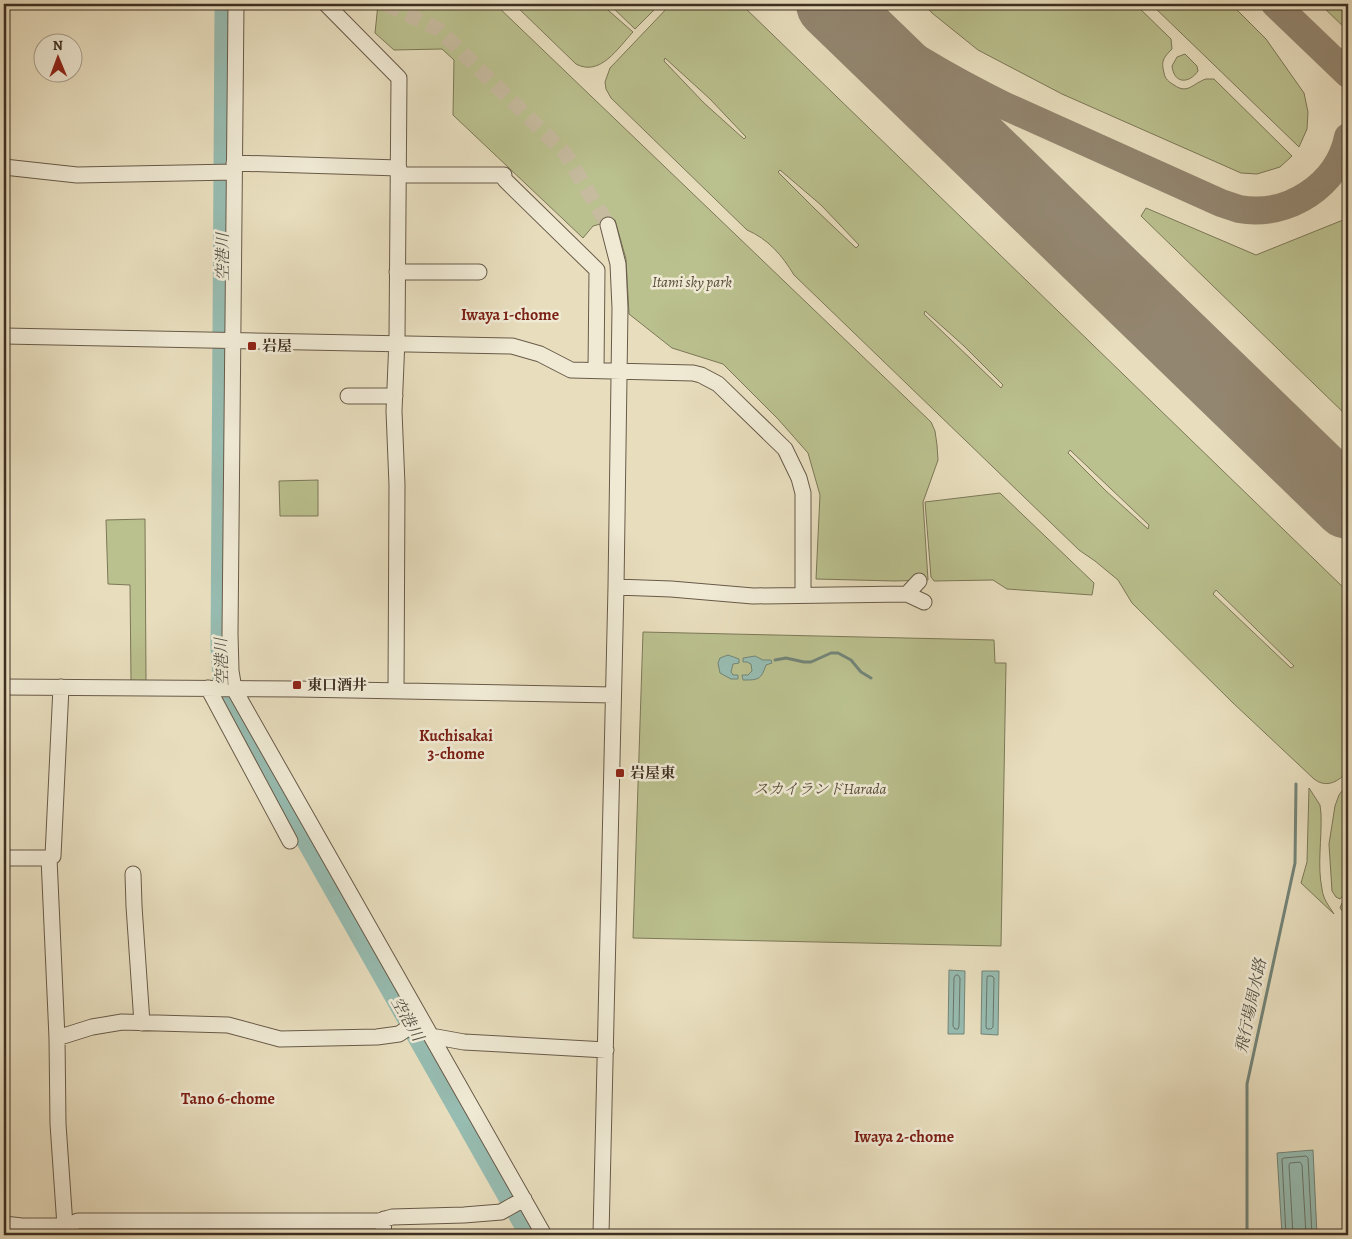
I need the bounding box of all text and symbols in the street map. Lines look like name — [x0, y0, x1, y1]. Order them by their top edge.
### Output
north arrow — [32, 32, 82, 82]
text: N — [53, 36, 63, 55]
water label: 空港川 — [212, 231, 234, 281]
park label: Itami sky park — [652, 272, 732, 292]
district label: Iwaya 1-chome — [461, 304, 559, 326]
place label: 岩屋 — [262, 336, 292, 356]
marker: 岩屋 — [246, 340, 258, 352]
water label: 空港川 — [210, 636, 234, 686]
place label: 東口酒井 — [307, 675, 367, 695]
marker: 東口酒井 — [291, 679, 303, 691]
district label: Kuchisakai 3-chome — [419, 725, 493, 765]
place label: 岩屋東 — [630, 763, 676, 783]
marker: 岩屋東 — [614, 767, 626, 779]
park label: スカイランドHarada — [754, 779, 886, 799]
water label: 飛行場周水路 — [1230, 956, 1272, 1055]
water label: 空港川 — [385, 993, 430, 1047]
district label: Tano 6-chome — [181, 1088, 275, 1110]
district label: Iwaya 2-chome — [854, 1126, 954, 1148]

